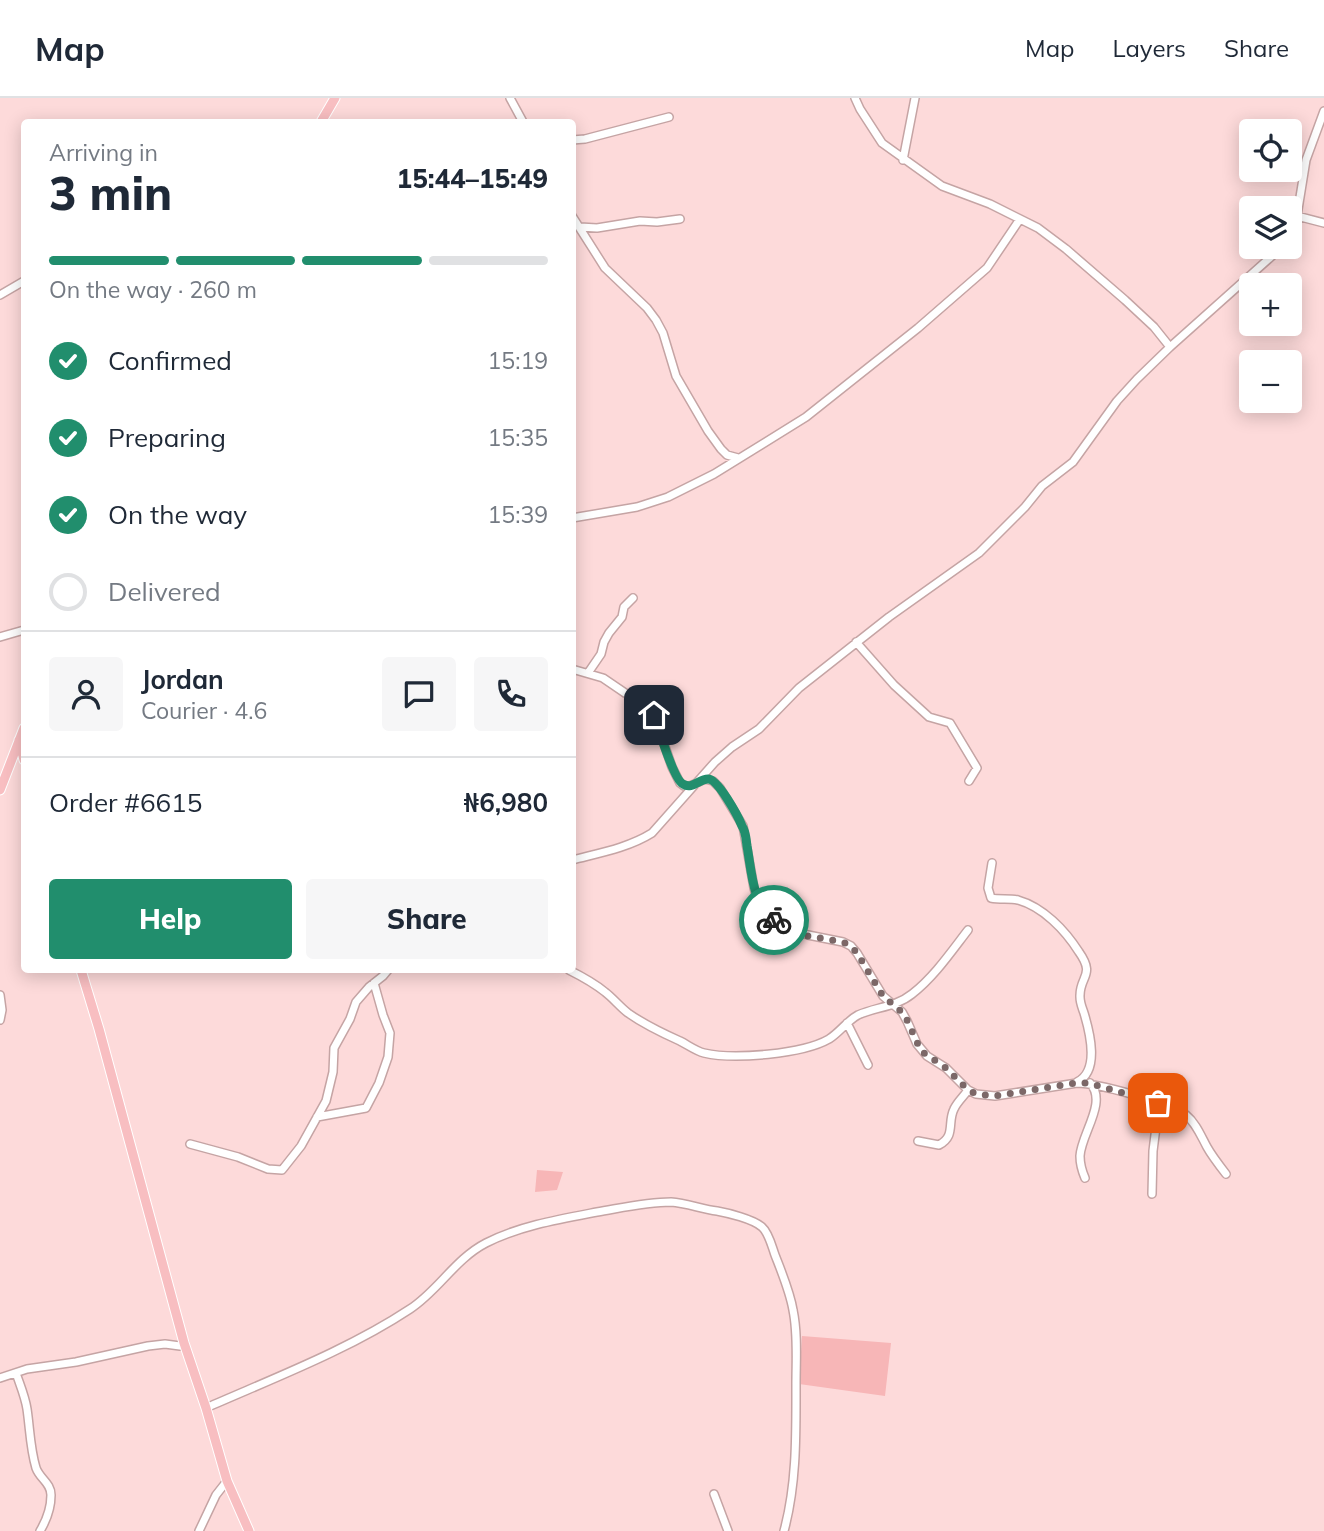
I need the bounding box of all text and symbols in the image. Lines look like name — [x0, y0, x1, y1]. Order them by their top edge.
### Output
text: Map — [35, 28, 105, 69]
text: Map — [1025, 33, 1074, 63]
text: Layers — [1112, 33, 1186, 63]
text: Share — [1224, 33, 1289, 63]
map controls — [1239, 119, 1302, 413]
button: locate — [1239, 119, 1302, 182]
text: Arriving in — [49, 138, 158, 167]
text: 15:44–15:49 — [397, 162, 548, 195]
text: 3 min — [49, 164, 172, 222]
button: layers — [1239, 196, 1302, 259]
button: + — [1239, 273, 1302, 336]
text: On the way · 260 m — [49, 275, 257, 304]
icon: check — [49, 342, 87, 380]
text: Confirmed — [108, 344, 232, 377]
text: 15:19 — [488, 346, 548, 375]
button: − — [1239, 350, 1302, 413]
icon: check — [49, 419, 87, 457]
text: Preparing — [108, 421, 226, 454]
text: 15:35 — [488, 423, 548, 452]
icon: check — [49, 496, 87, 534]
text: On the way — [108, 498, 247, 531]
text: 15:39 — [488, 500, 548, 529]
text: Delivered — [108, 575, 221, 608]
button: person — [49, 657, 123, 731]
button: chat — [382, 657, 456, 731]
button: phone — [474, 657, 548, 731]
text: Jordan — [141, 663, 224, 696]
pin — [624, 685, 684, 745]
text: Courier · 4.6 — [141, 696, 267, 725]
icon: home — [635, 696, 673, 734]
text: Order #6615 — [49, 786, 202, 819]
text: ₦6,980 — [464, 786, 548, 819]
button: Help — [49, 879, 292, 959]
button: Share — [306, 879, 548, 959]
courier — [739, 885, 809, 955]
icon: bike — [755, 901, 793, 939]
pin — [1128, 1073, 1188, 1133]
icon: bag — [1139, 1084, 1177, 1122]

